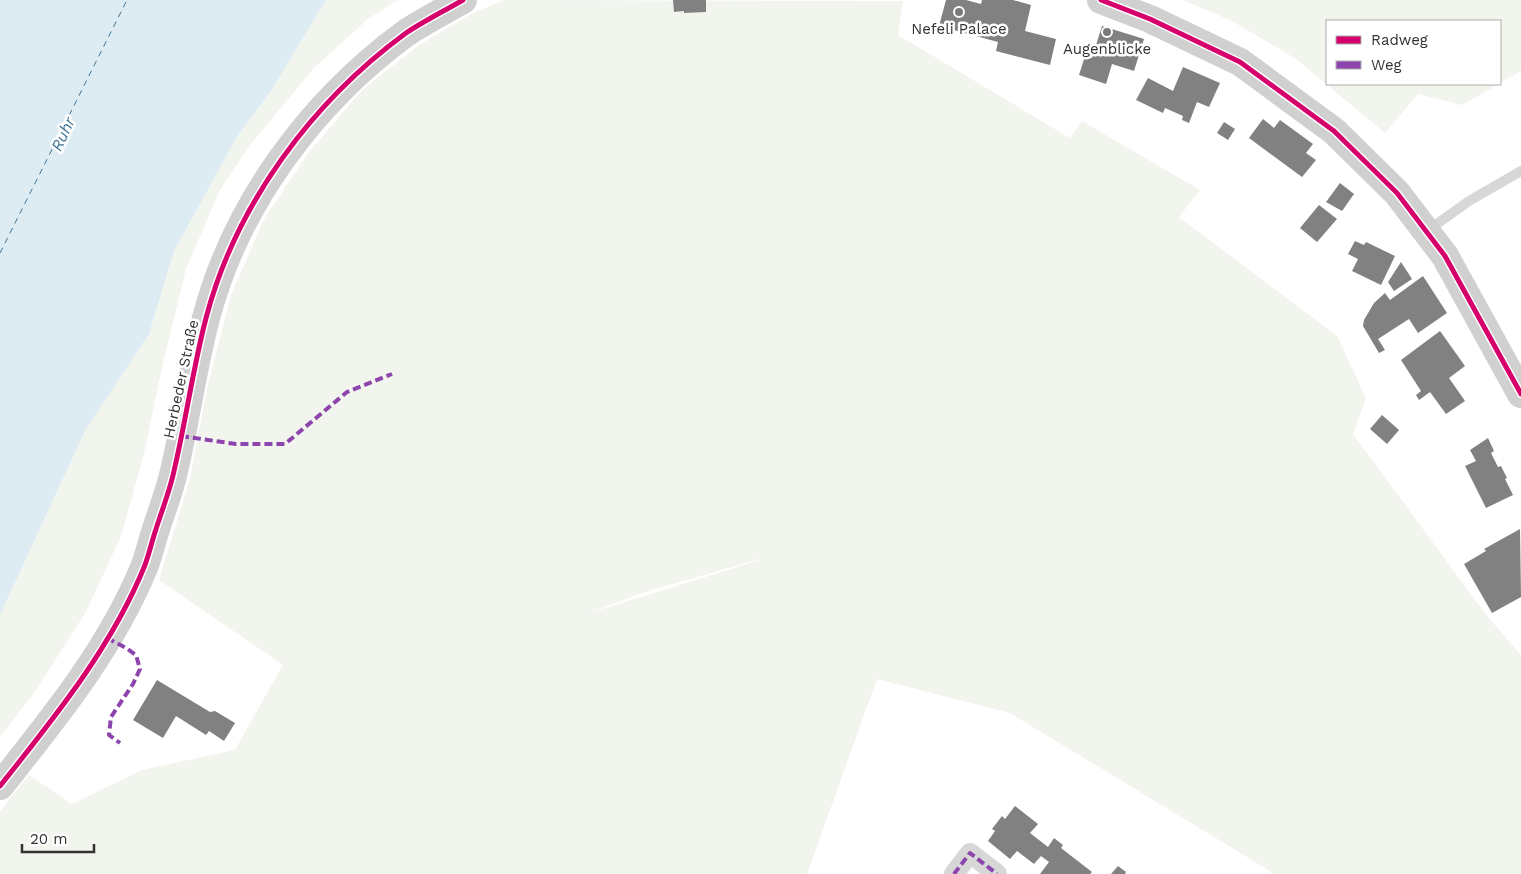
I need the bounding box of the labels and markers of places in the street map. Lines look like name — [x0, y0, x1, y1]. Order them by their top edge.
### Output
marker: Nefeli Palace — [953, 6, 965, 18]
place label: Nefeli Palace — [911, 20, 1007, 38]
marker: Augenblicke — [1101, 26, 1113, 38]
place label: Augenblicke — [1063, 40, 1151, 58]

